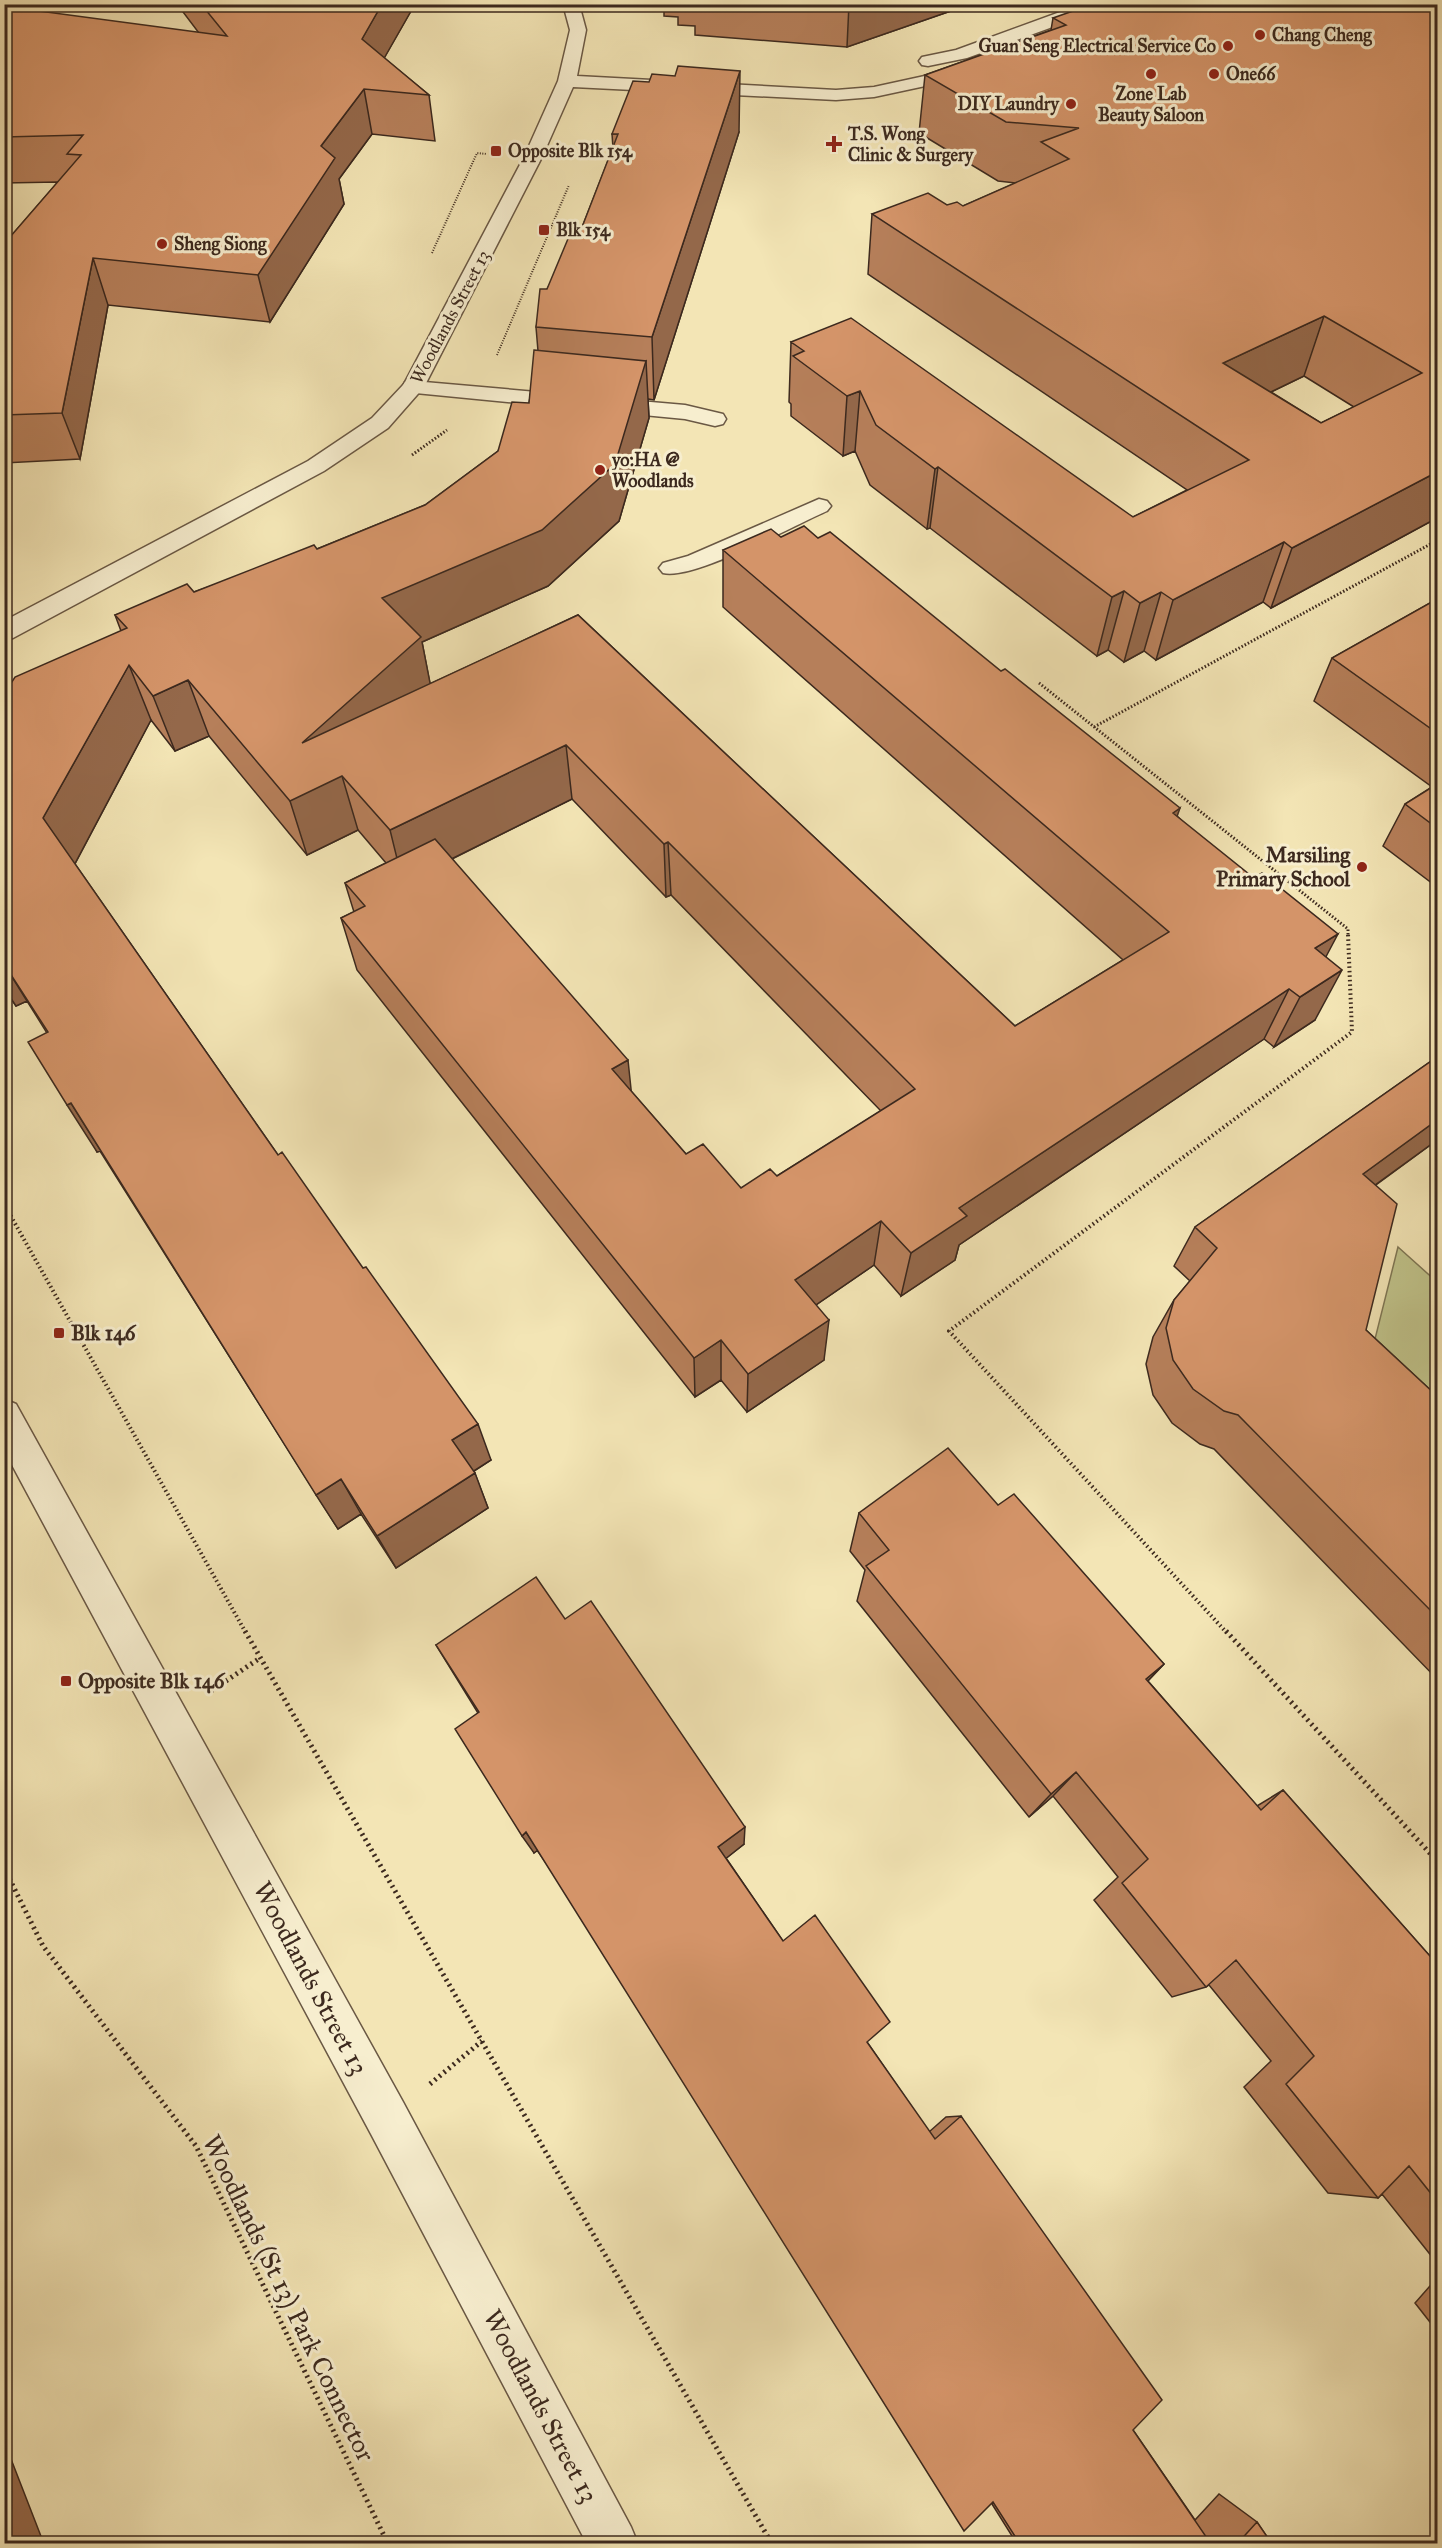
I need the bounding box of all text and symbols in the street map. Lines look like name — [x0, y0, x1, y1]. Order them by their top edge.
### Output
place label: Chang Cheng — [1272, 24, 1372, 47]
marker: Chang Cheng — [1253, 28, 1267, 42]
place label: Guan Seng Electrical Service Co — [979, 35, 1216, 58]
marker: Guan Seng Electrical Service Co — [1221, 39, 1235, 53]
place label: One66 — [1226, 63, 1276, 85]
marker: Zone Lab Beauty Saloon — [1144, 67, 1158, 81]
marker: One66 — [1207, 67, 1221, 81]
place label: Zone Lab Beauty Saloon — [1098, 83, 1204, 127]
place label: DIY Laundry — [958, 93, 1061, 116]
marker: DIY Laundry — [1064, 97, 1078, 111]
place label: T.S. Wong Clinic & Surgery — [847, 123, 975, 167]
marker: T.S. Wong Clinic & Surgery — [825, 135, 843, 153]
place label: Opposite Blk 154 — [508, 140, 633, 163]
marker: Opposite Blk 154 — [489, 144, 503, 158]
place label: Blk 154 — [556, 219, 611, 242]
marker: Blk 154 — [537, 223, 551, 237]
place label: Sheng Siong — [174, 233, 267, 256]
marker: Sheng Siong — [155, 237, 169, 251]
street label: Woodlands Street 13 — [405, 246, 495, 388]
place label: yo:HA @ Woodlands — [611, 449, 694, 492]
marker: yo:HA @ Woodlands — [593, 463, 607, 477]
place label: Marsiling Primary School — [1216, 842, 1351, 892]
marker: Marsiling Primary School — [1355, 860, 1369, 874]
place label: Blk 146 — [71, 1320, 137, 1346]
marker: Blk 146 — [52, 1326, 66, 1340]
place label: Opposite Blk 146 — [78, 1668, 226, 1694]
marker: Opposite Blk 146 — [59, 1674, 73, 1688]
street label: Woodlands Street 13 — [247, 1876, 375, 2080]
street label: Woodlands (St 13) Park Connector — [196, 2129, 382, 2467]
street label: Woodlands Street 13 — [477, 2304, 605, 2508]

